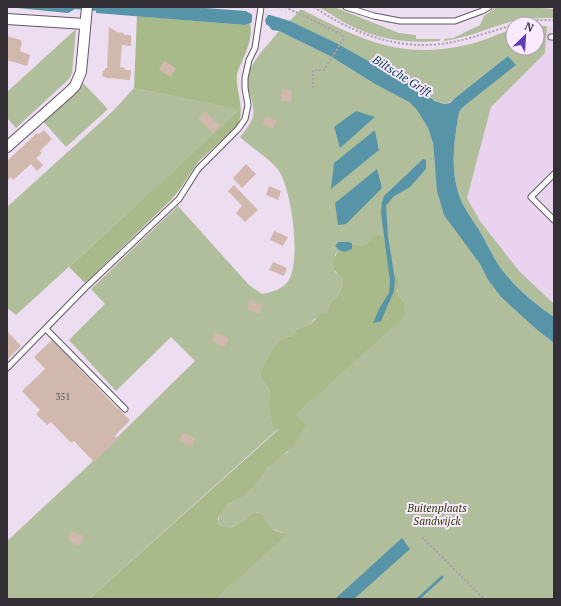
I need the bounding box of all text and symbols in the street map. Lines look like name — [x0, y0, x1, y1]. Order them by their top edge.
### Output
north arrow — [505, 16, 545, 56]
text: N — [522, 19, 537, 35]
water label: Biltsche Grift — [369, 51, 435, 100]
house number: 351 — [56, 391, 70, 403]
park label: Buitenplaats Sandwijck — [406, 501, 467, 528]

